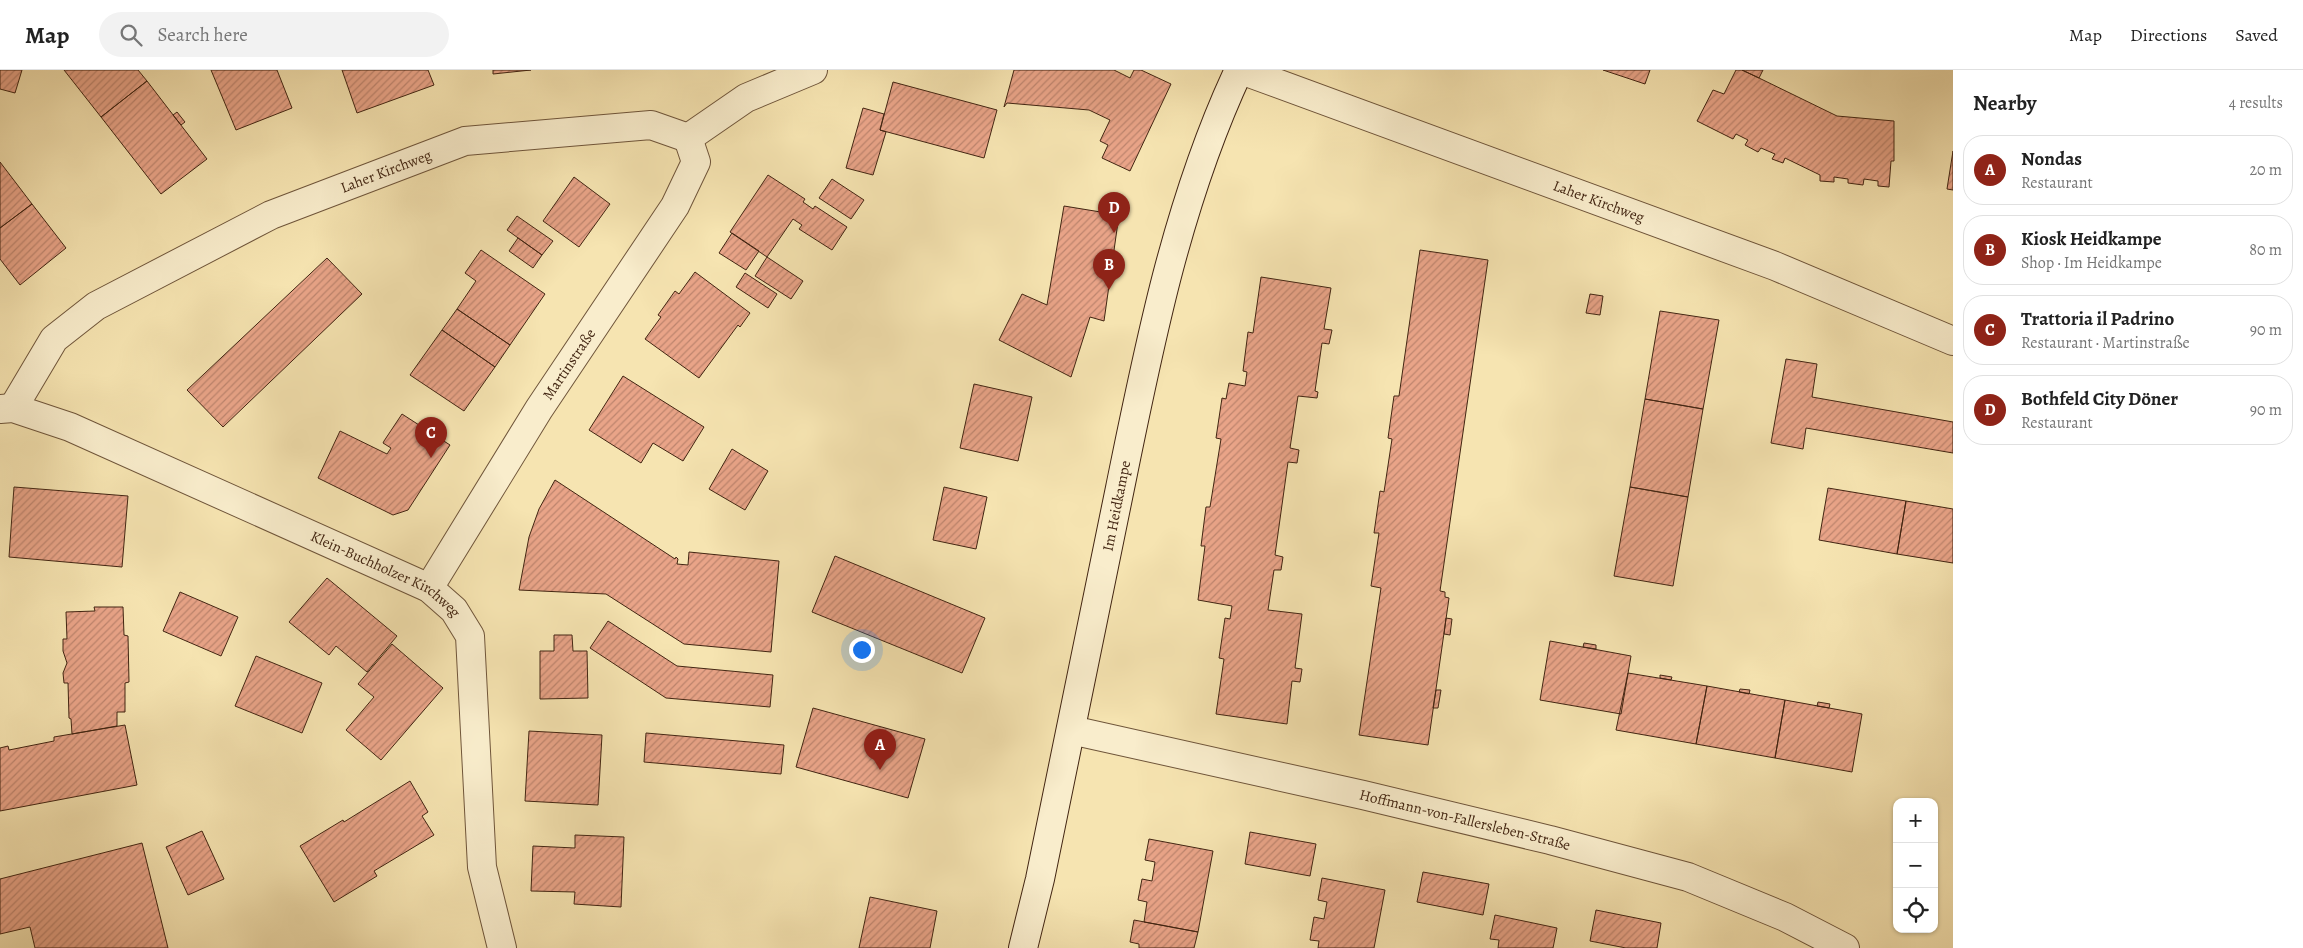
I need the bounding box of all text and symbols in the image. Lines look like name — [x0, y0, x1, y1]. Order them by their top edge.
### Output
search box — [99, 12, 449, 57]
text: Map — [25, 19, 69, 51]
icon: search — [117, 21, 145, 49]
text: Search here — [157, 22, 248, 48]
text: Map — [2069, 23, 2102, 47]
text: Directions — [2130, 23, 2207, 47]
text: Saved — [2235, 23, 2278, 47]
text: Nearby — [1973, 89, 2036, 117]
text: 4 results — [2229, 92, 2283, 114]
street label: Laher Kirchweg — [338, 145, 435, 198]
text: Nondas — [2021, 146, 2082, 172]
text: A — [1985, 159, 1995, 181]
text: 20 m — [2249, 159, 2282, 181]
text: Restaurant — [2021, 172, 2093, 194]
street label: Laher Kirchweg — [1550, 175, 1648, 227]
pin: D — [1098, 192, 1130, 233]
text: Kiosk Heidkampe — [2021, 226, 2162, 252]
text: B — [1985, 239, 1995, 261]
text: 80 m — [2249, 239, 2282, 261]
pin: B — [1093, 249, 1125, 290]
text: Shop · Im Heidkampe — [2021, 252, 2162, 274]
text: Trattoria il Padrino — [2021, 306, 2174, 332]
text: C — [1985, 319, 1995, 341]
text: 90 m — [2250, 319, 2282, 341]
street label: Martinstraße — [538, 324, 600, 404]
text: Restaurant · Martinstraße — [2021, 332, 2190, 354]
text: Bothfeld City Döner — [2021, 386, 2178, 412]
text: D — [1984, 399, 1996, 421]
text: 90 m — [2250, 399, 2282, 421]
text: Restaurant — [2021, 412, 2093, 434]
pin: C — [415, 417, 447, 458]
street label: Im Heidkampe — [1098, 458, 1135, 553]
street label: Klein-Buchholzer Kirchweg — [307, 526, 466, 621]
your location — [849, 637, 875, 663]
pin: A — [864, 729, 896, 770]
street label: Hoffmann-von-Fallersleben-Straße — [1357, 784, 1573, 855]
map controls — [1893, 798, 1938, 933]
button: + — [1893, 798, 1938, 843]
button: − — [1893, 843, 1938, 888]
button: locate — [1893, 888, 1938, 933]

